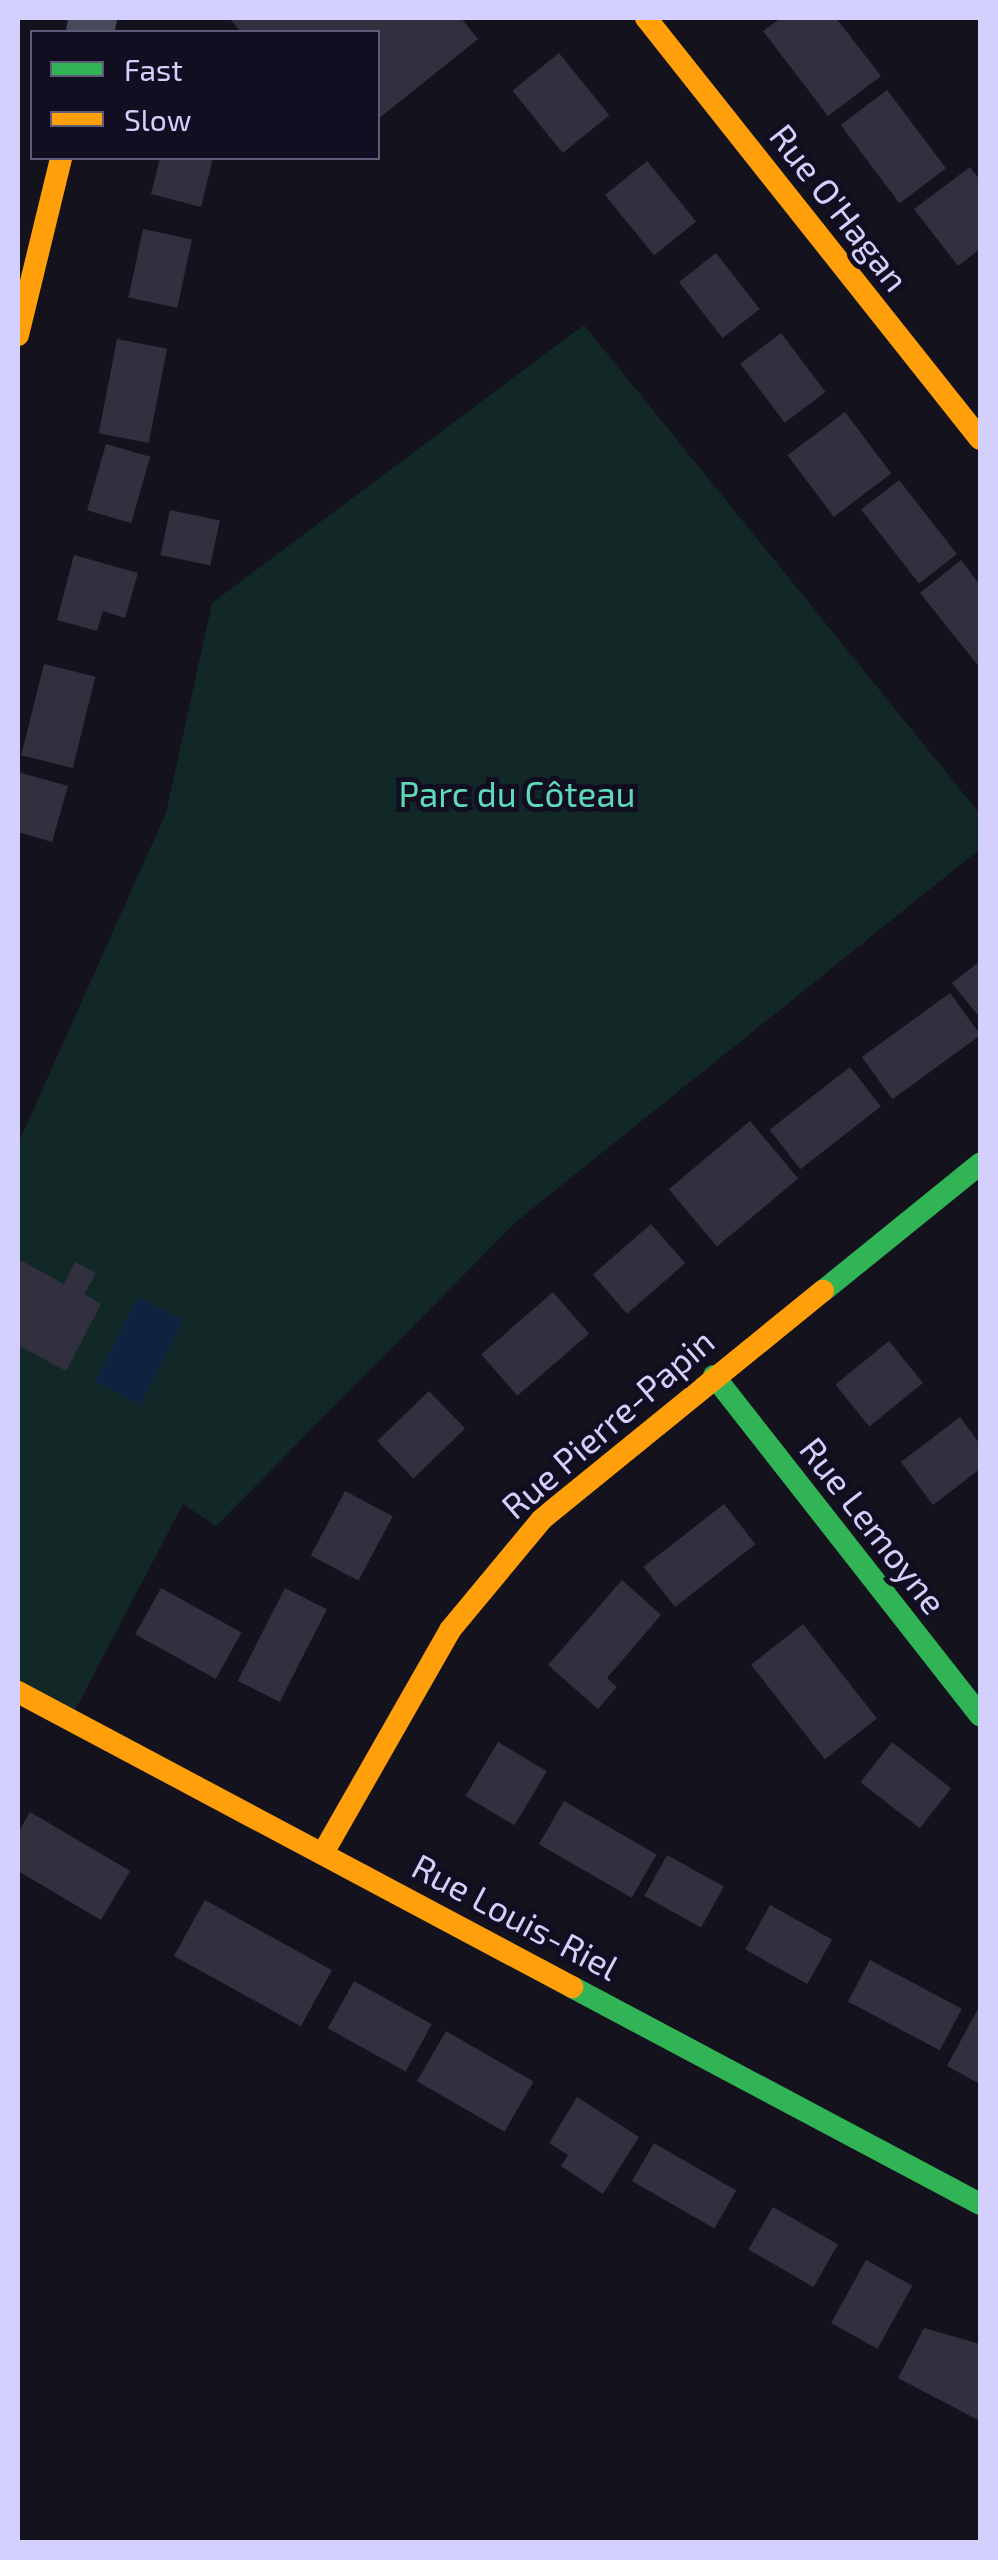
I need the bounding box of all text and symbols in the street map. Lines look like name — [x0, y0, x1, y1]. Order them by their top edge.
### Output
legend — [30, 30, 380, 160]
text: Fast — [124, 51, 183, 87]
text: Slow — [124, 101, 191, 137]
street label: Rue O'Hagan — [762, 115, 918, 299]
park label: Parc du Côteau — [398, 772, 636, 814]
street label: Rue Pierre-Papin — [492, 1319, 722, 1527]
street label: Rue Lemoyne — [792, 1428, 956, 1622]
street label: Rue Louis-Riel — [406, 1844, 626, 1988]

